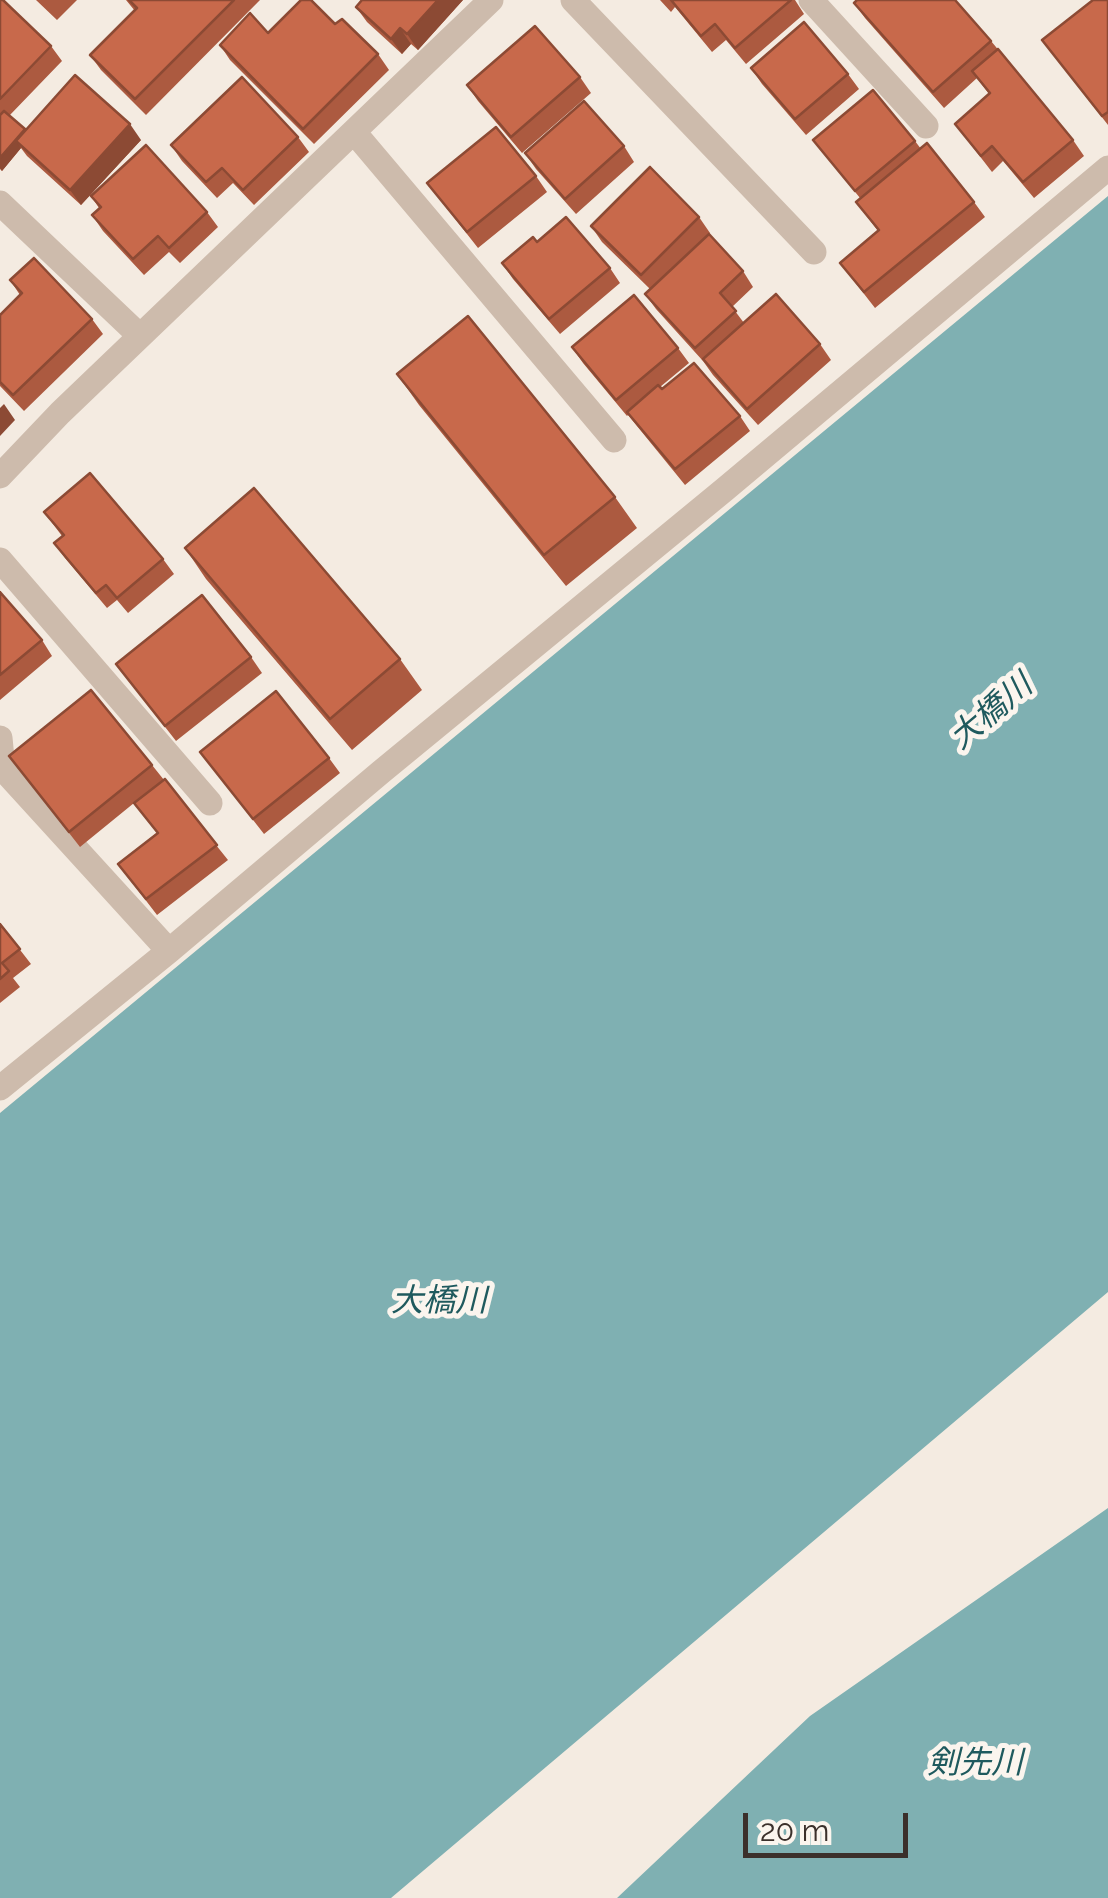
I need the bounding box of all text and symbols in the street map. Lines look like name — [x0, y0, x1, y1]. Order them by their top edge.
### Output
water label: 大橋川 — [942, 666, 1040, 758]
water label: 大橋川 — [391, 1282, 487, 1320]
water label: 剣先川 — [927, 1744, 1023, 1782]
scale bar — [748, 1793, 913, 1855]
text: 20 m — [760, 1813, 829, 1848]

